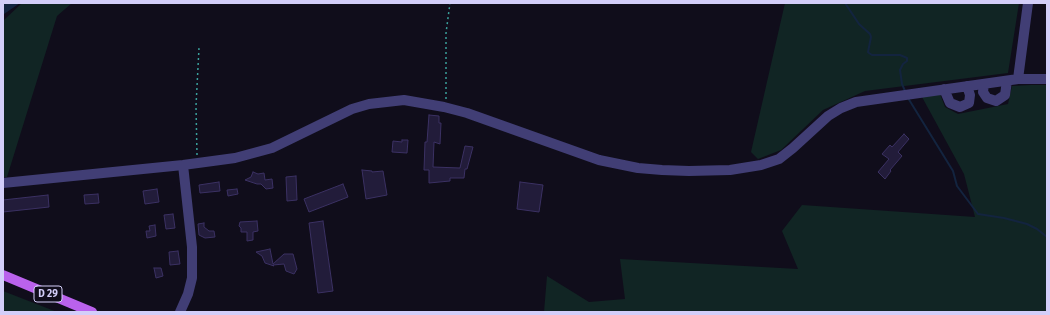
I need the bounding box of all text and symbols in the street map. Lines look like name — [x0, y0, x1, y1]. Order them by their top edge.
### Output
road number: D 29 — [34, 286, 62, 302]

